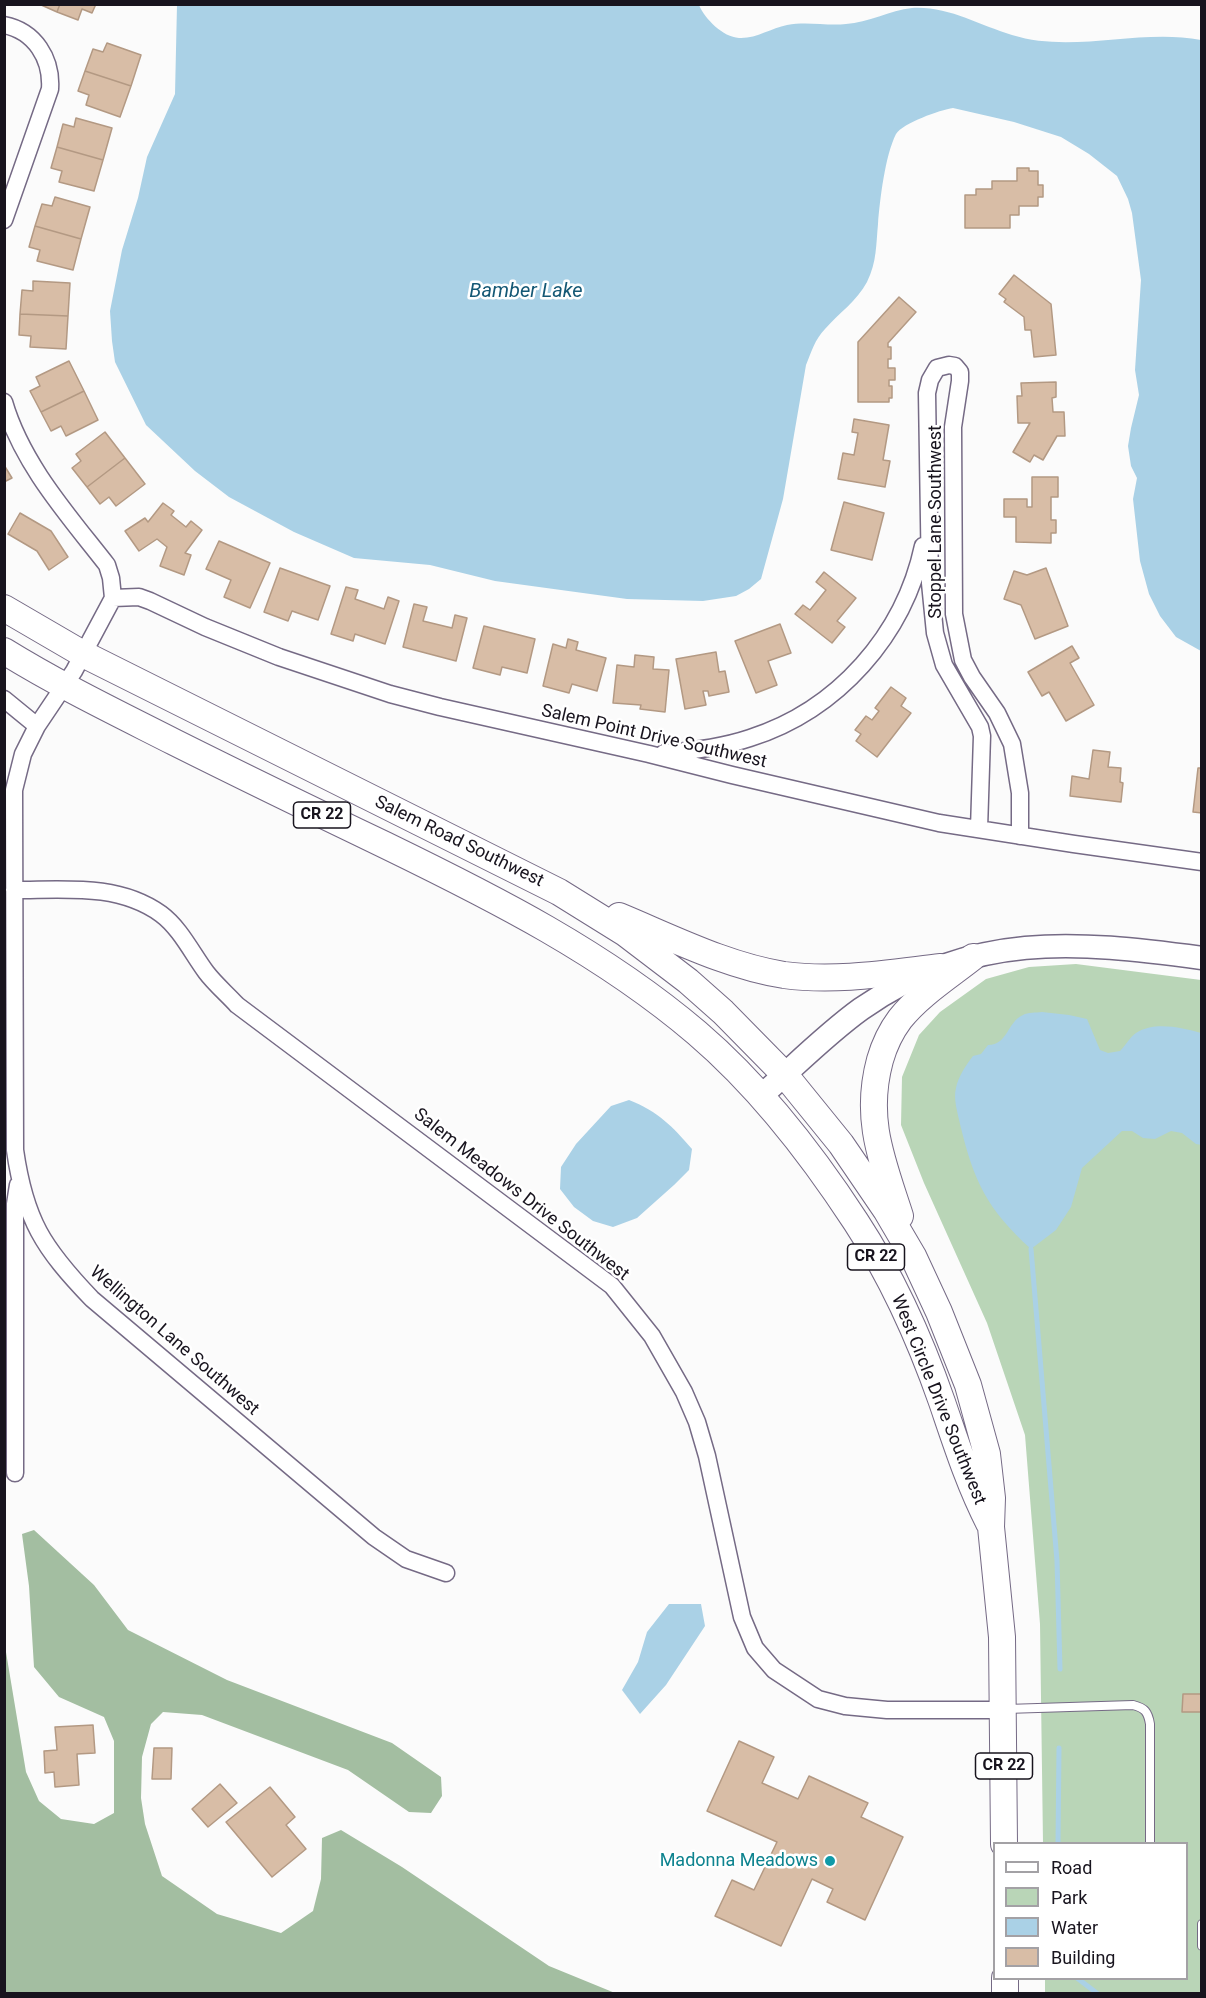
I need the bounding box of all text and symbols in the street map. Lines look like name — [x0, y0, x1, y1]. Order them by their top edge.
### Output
water label: Bamber Lake — [469, 280, 583, 304]
street label: Stoppel Lane Southwest — [925, 425, 947, 619]
street label: Salem Point Drive Southwest — [539, 701, 769, 773]
street label: Salem Road Southwest — [371, 792, 547, 892]
road number: CR 22 — [294, 802, 350, 828]
street label: Salem Meadows Drive Southwest — [409, 1104, 633, 1286]
road number: CR 22 — [848, 1244, 904, 1270]
street label: Wellington Lane Southwest — [85, 1262, 263, 1420]
street label: West Circle Drive Southwest — [886, 1292, 990, 1508]
road number: CR 22 — [976, 1753, 1032, 1779]
legend — [993, 1842, 1188, 1980]
place label: Madonna Meadows — [660, 1850, 818, 1872]
marker: Madonna Meadows — [823, 1854, 837, 1868]
text: Road — [1051, 1857, 1092, 1878]
text: Park — [1051, 1887, 1087, 1908]
text: Water — [1051, 1917, 1098, 1938]
text: Building — [1051, 1947, 1115, 1968]

